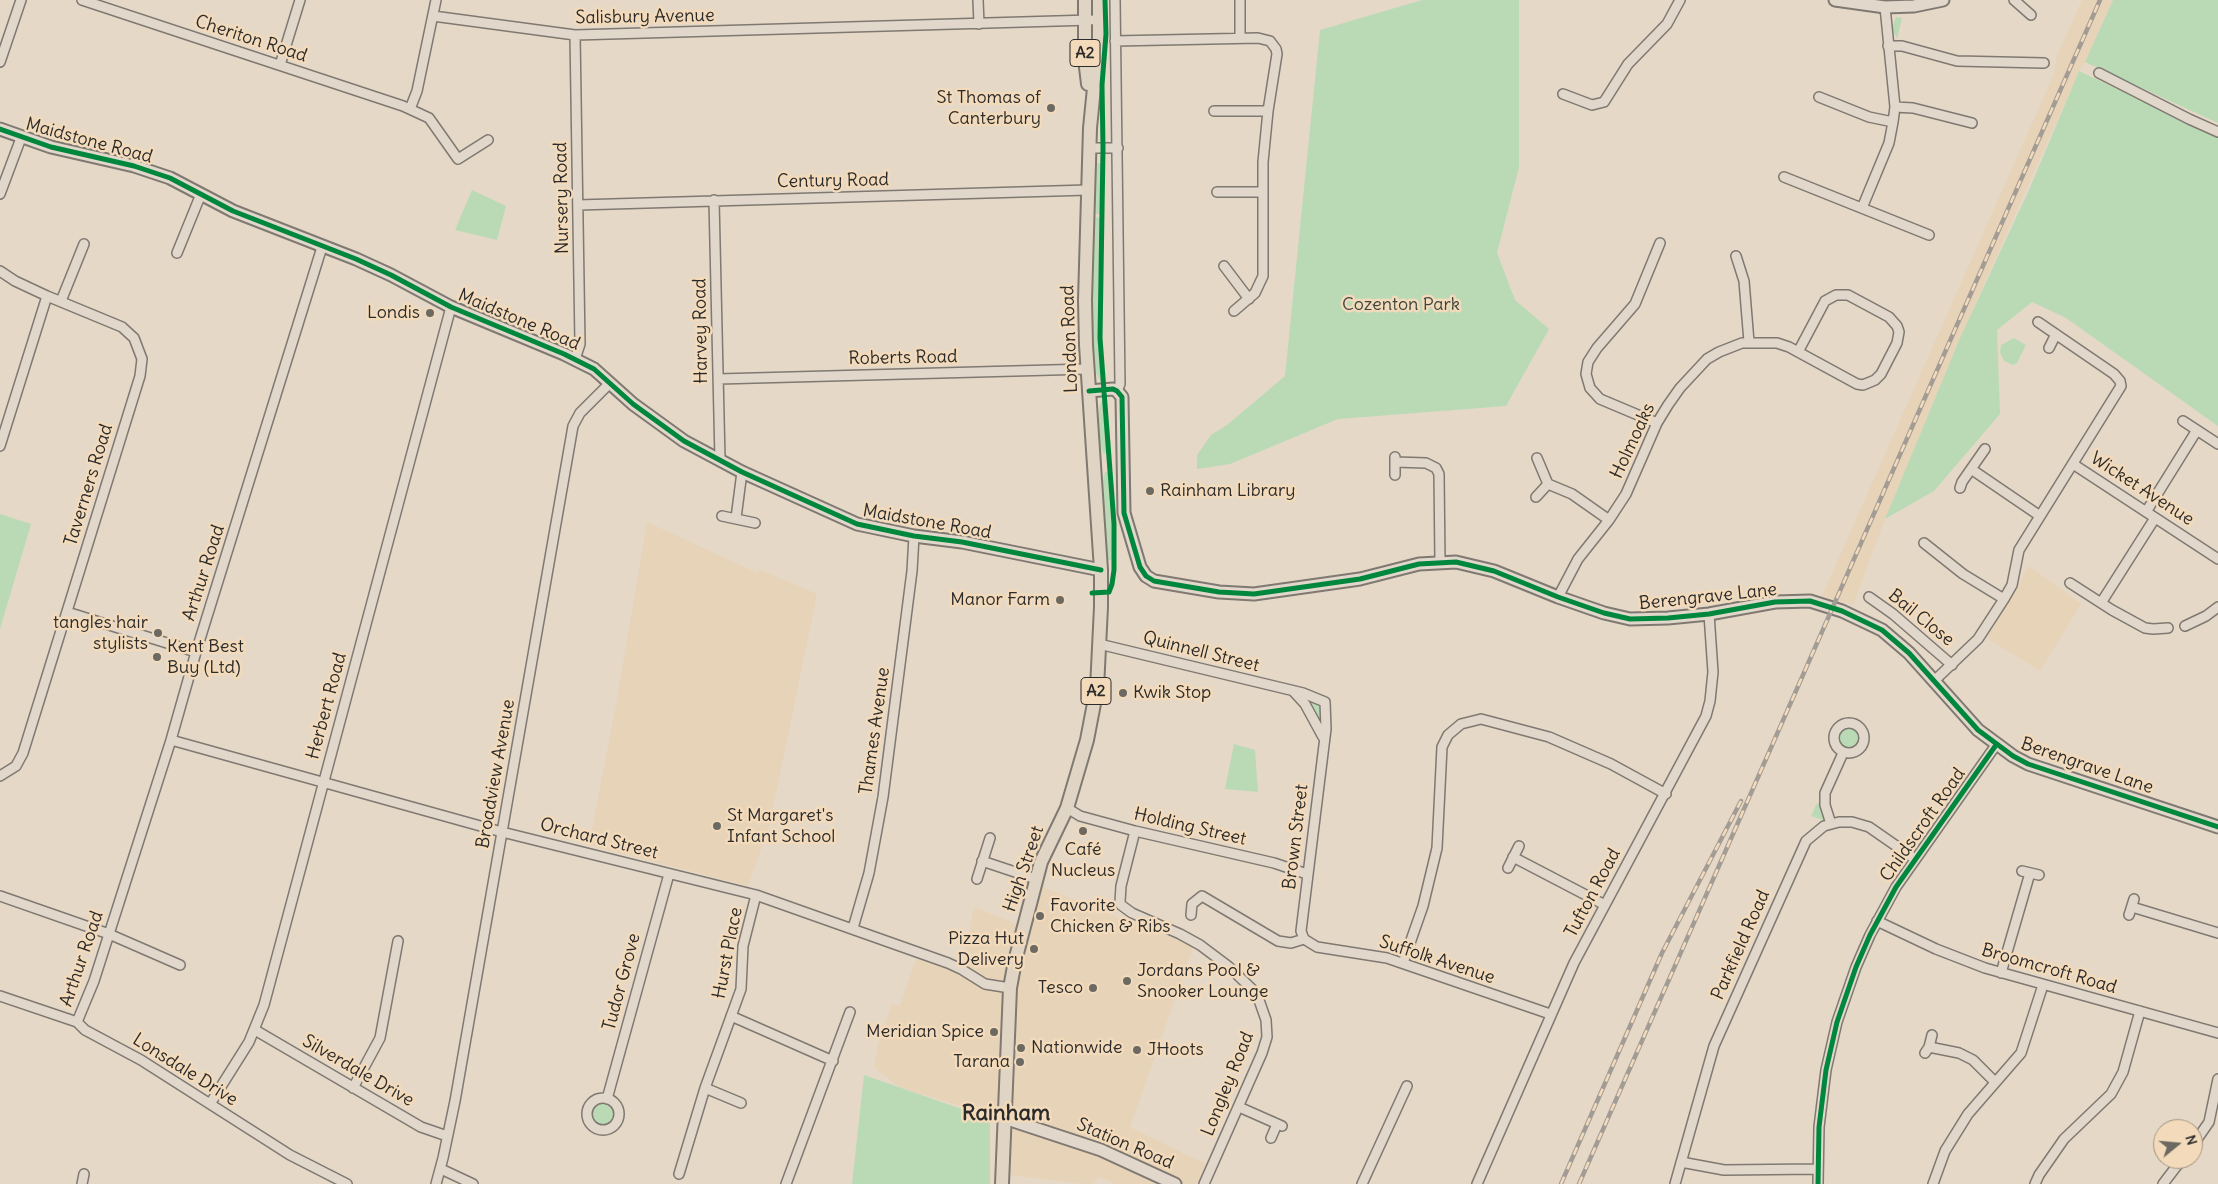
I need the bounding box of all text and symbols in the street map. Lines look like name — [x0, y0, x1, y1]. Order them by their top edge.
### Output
street label: Salisbury Avenue — [575, 5, 715, 29]
street label: Cheriton Road — [192, 11, 310, 67]
road number: A2 — [1070, 40, 1100, 66]
place label: St Thomas of Canterbury — [937, 87, 1041, 130]
marker: St Thomas of Canterbury — [1045, 102, 1057, 114]
street label: Maidstone Road — [23, 114, 155, 168]
street label: Nursery Road — [550, 142, 574, 254]
street label: Century Road — [777, 169, 889, 193]
street label: Harvey Road — [689, 278, 713, 384]
street label: Maidstone Road — [455, 285, 583, 355]
street label: London Road — [1057, 285, 1083, 393]
park label: Cozenton Park — [1342, 294, 1460, 316]
place label: Londis — [367, 302, 420, 324]
marker: Londis — [424, 307, 436, 319]
street label: Roberts Road — [848, 346, 958, 370]
street label: Holmoaks — [1606, 400, 1660, 482]
street label: Taverners Road — [60, 421, 118, 549]
street label: Wicket Avenue — [2086, 448, 2198, 530]
place label: Rainham Library — [1160, 480, 1296, 502]
marker: Rainham Library — [1144, 485, 1156, 497]
street label: Maidstone Road — [861, 500, 993, 544]
street label: Arthur Road — [178, 522, 230, 624]
street label: Berengrave Lane — [1638, 579, 1778, 615]
street label: Bail Close — [1884, 585, 1958, 651]
place label: Manor Farm — [950, 589, 1050, 611]
marker: Manor Farm — [1054, 594, 1066, 606]
place label: tangles hair stylists — [53, 612, 148, 654]
marker: tangles hair stylists — [152, 627, 164, 639]
street label: Quinnell Street — [1141, 627, 1261, 677]
place label: Kent Best Buy (Ltd) — [167, 636, 244, 679]
street label: Herbert Road — [302, 650, 352, 762]
marker: Kent Best Buy (Ltd) — [151, 651, 163, 663]
street label: Thames Avenue — [855, 666, 895, 796]
road number: A2 — [1081, 678, 1111, 704]
place label: Kwik Stop — [1133, 682, 1211, 704]
marker: Kwik Stop — [1117, 687, 1129, 699]
street label: Broadview Avenue — [472, 698, 520, 850]
street label: Berengrave Lane — [2018, 733, 2156, 799]
street label: Childscroft Road — [1876, 764, 1970, 886]
street label: Brown Street — [1279, 783, 1313, 891]
street label: Holding Street — [1132, 804, 1248, 850]
place label: St Margaret's Infant School — [727, 805, 835, 848]
street label: Orchard Street — [538, 814, 660, 864]
marker: St Margaret's Infant School — [711, 820, 723, 832]
street label: High Street — [999, 823, 1049, 915]
marker: Café Nucleus — [1077, 825, 1089, 837]
place label: Café Nucleus — [1051, 839, 1115, 882]
street label: Tufton Road — [1561, 845, 1625, 941]
street label: Parkfield Road — [1707, 887, 1775, 1003]
place label: Favorite Chicken & Ribs — [1050, 895, 1171, 938]
street label: Hurst Place — [709, 905, 747, 1001]
street label: Arthur Road — [56, 908, 108, 1010]
marker: Favorite Chicken & Ribs — [1034, 910, 1046, 922]
place label: Pizza Hut Delivery — [948, 928, 1024, 971]
street label: Tudor Grove — [599, 931, 645, 1033]
street label: Suffolk Avenue — [1377, 931, 1497, 989]
street label: Broomcroft Road — [1979, 939, 2119, 999]
marker: Pizza Hut Delivery — [1028, 943, 1040, 955]
place label: Jordans Pool & Snooker Lounge — [1137, 960, 1268, 1002]
marker: Jordans Pool & Snooker Lounge — [1121, 975, 1133, 987]
place label: Tesco — [1038, 977, 1083, 999]
marker: Tesco — [1087, 982, 1099, 994]
place label: Meridian Spice — [866, 1021, 984, 1043]
marker: Meridian Spice — [988, 1026, 1000, 1038]
street label: Lonsdale Drive — [128, 1029, 242, 1111]
street label: Longley Road — [1197, 1029, 1259, 1139]
street label: Silverdale Drive — [298, 1030, 418, 1112]
place label: Nationwide — [1031, 1037, 1122, 1059]
place label: JHoots — [1147, 1039, 1204, 1061]
marker: Nationwide — [1015, 1042, 1027, 1054]
marker: JHoots — [1131, 1044, 1143, 1056]
place label: Tarana — [953, 1051, 1010, 1073]
marker: Tarana — [1014, 1056, 1026, 1068]
district label: Rainham — [962, 1101, 1050, 1127]
street label: Station Road — [1073, 1114, 1177, 1174]
north arrow — [2153, 1119, 2203, 1169]
text: N — [2181, 1133, 2201, 1147]

